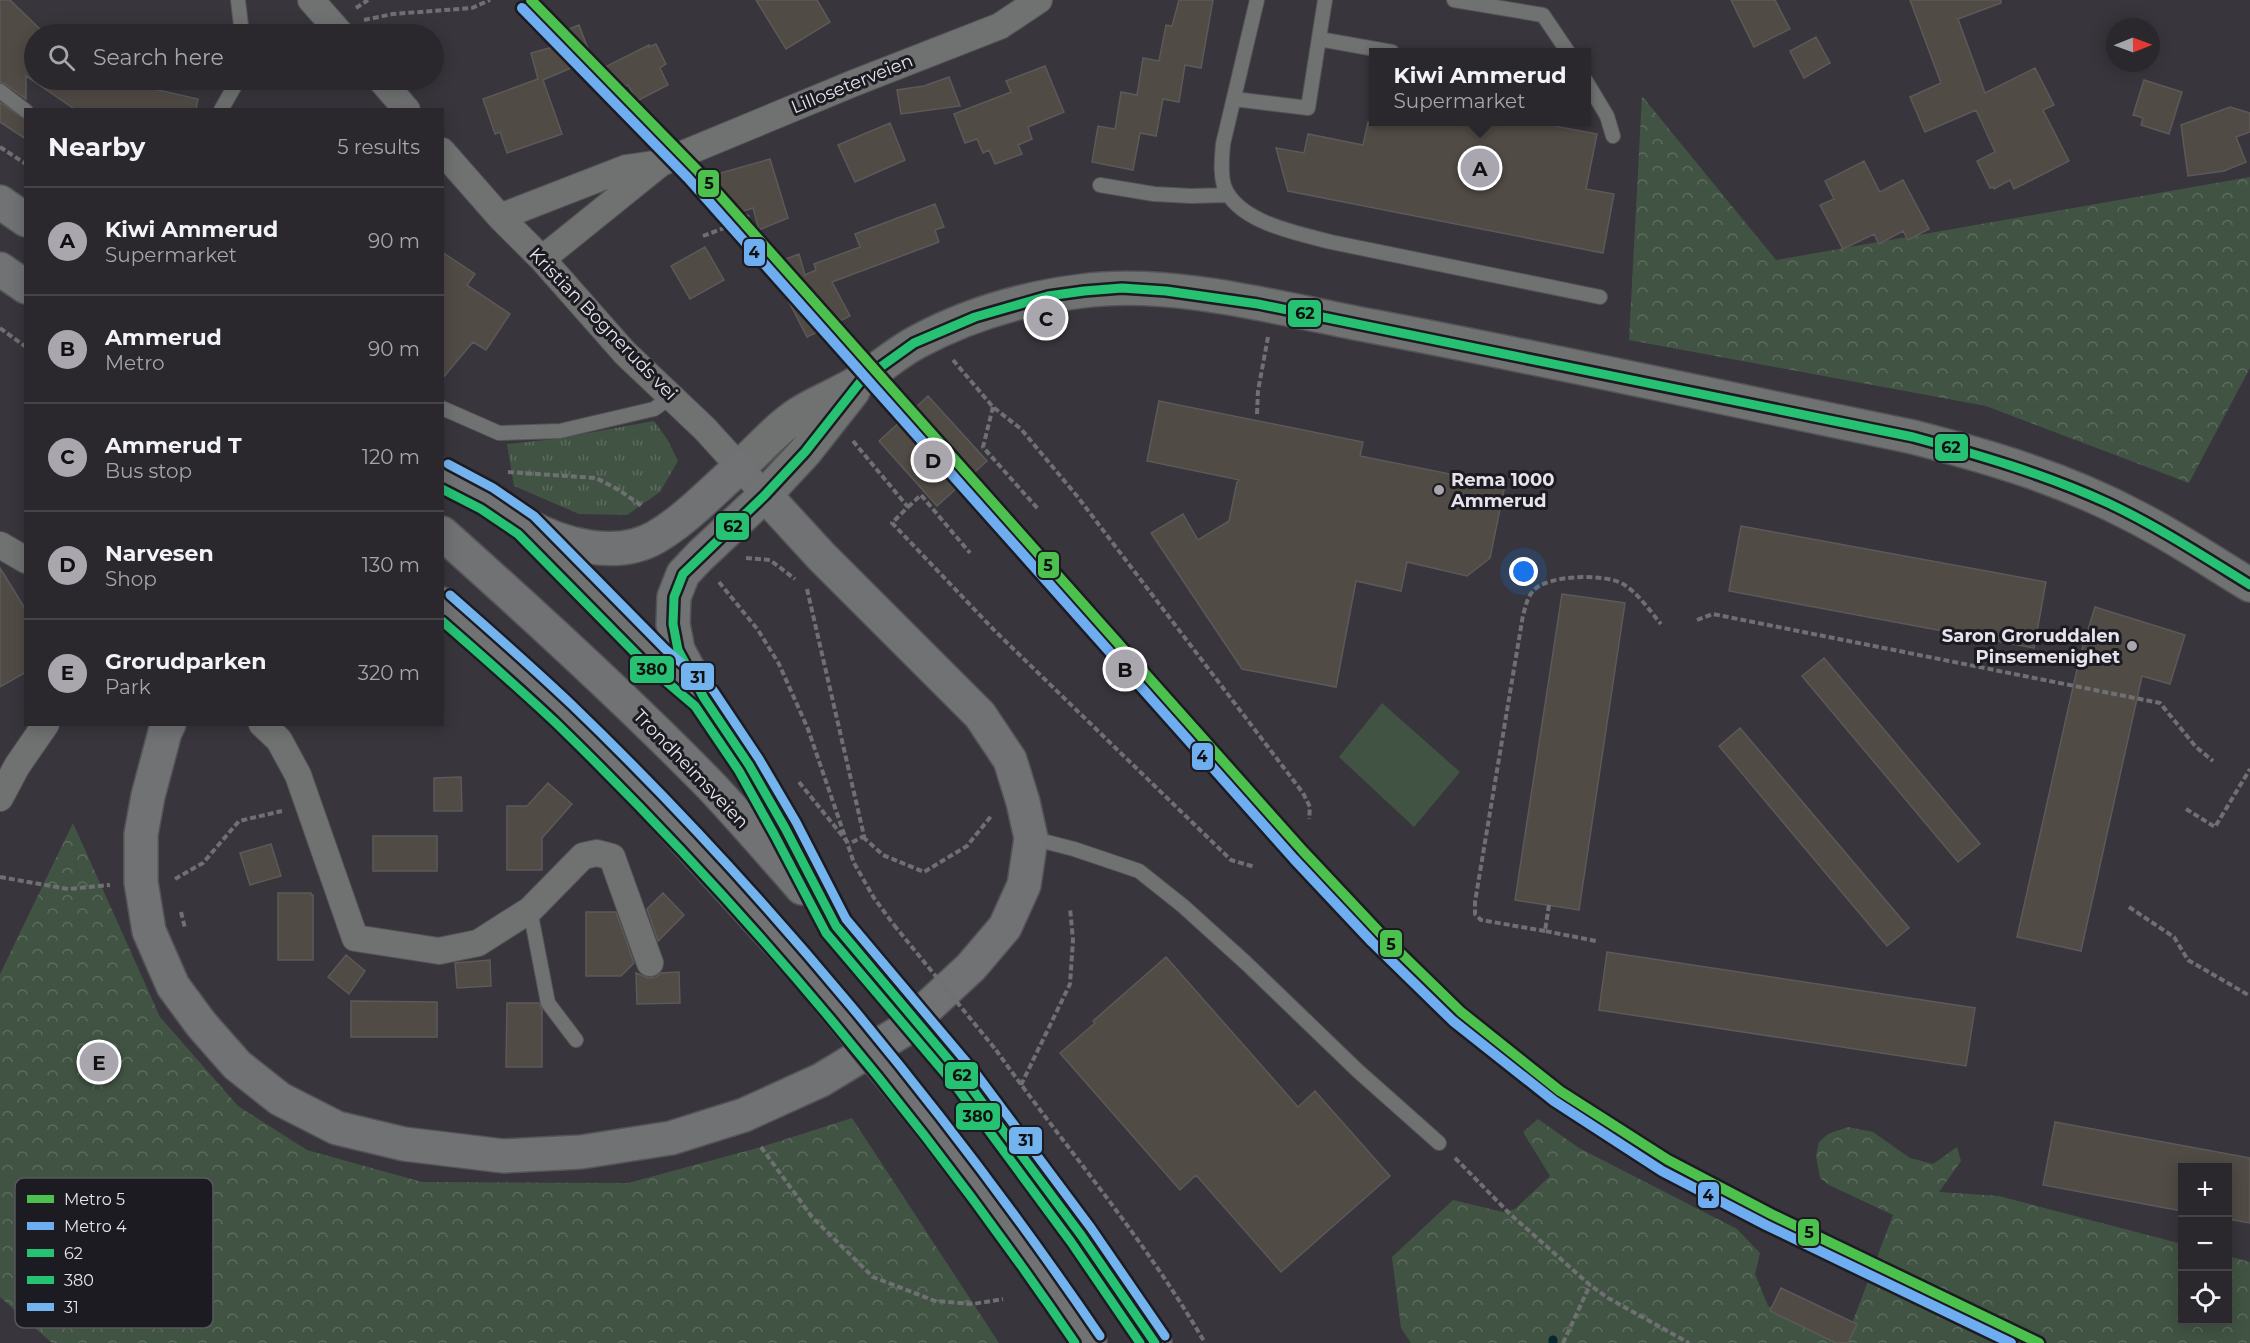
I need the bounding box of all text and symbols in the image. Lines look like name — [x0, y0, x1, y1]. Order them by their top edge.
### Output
north arrow — [2106, 18, 2160, 72]
search box — [24, 24, 444, 90]
icon: search — [45, 41, 78, 74]
text: Search here — [93, 44, 224, 71]
popup — [1369, 48, 1591, 126]
street label: Lilloseterveien — [788, 50, 916, 118]
text: Kiwi Ammerud — [1393, 62, 1567, 89]
text: Supermarket — [1393, 89, 1525, 113]
text: Nearby — [48, 131, 145, 163]
text: 5 results — [337, 135, 420, 159]
pin: A — [1460, 146, 1500, 190]
line badge: 5 — [697, 169, 720, 198]
text: 5 — [704, 174, 714, 193]
text: Kiwi Ammerud — [105, 216, 278, 243]
text: A — [60, 229, 75, 253]
text: 90 m — [368, 229, 420, 253]
line badge: 4 — [743, 238, 766, 267]
text: Supermarket — [105, 243, 237, 267]
street label: Kristian Bogneruds vei — [524, 243, 682, 405]
text: 4 — [748, 243, 760, 262]
pin: C — [1026, 296, 1066, 340]
line badge: 62 — [1287, 299, 1322, 328]
text: 62 — [1295, 304, 1315, 323]
text: Ammerud — [105, 324, 222, 351]
text: B — [60, 337, 75, 361]
text: 90 m — [368, 337, 420, 361]
text: Metro — [105, 351, 165, 375]
text: Ammerud T — [105, 432, 242, 459]
line badge: 62 — [1934, 433, 1969, 462]
pin: D — [914, 438, 952, 482]
text: 62 — [1941, 438, 1961, 457]
text: C — [60, 445, 75, 469]
text: 120 m — [362, 445, 420, 469]
text: Bus stop — [105, 459, 192, 483]
place label: Rema 1000 Ammerud — [1450, 469, 1554, 512]
marker: Rema 1000 Ammerud — [1432, 483, 1446, 497]
line badge: 62 — [715, 512, 750, 541]
text: 62 — [723, 517, 743, 536]
text: Narvesen — [105, 540, 214, 567]
line badge: 5 — [1037, 551, 1060, 579]
text: D — [59, 553, 76, 577]
text: 130 m — [362, 553, 420, 577]
text: 5 — [1043, 556, 1053, 575]
your location — [1509, 557, 1538, 586]
text: Shop — [105, 567, 157, 591]
place label: Saron Groruddalen Pinsemenighet — [1942, 625, 2120, 668]
marker: Saron Groruddalen Pinsemenighet — [2125, 639, 2139, 653]
pin: B — [1106, 646, 1144, 692]
text: Grorudparken — [105, 648, 266, 675]
line badge: 380 — [629, 655, 675, 684]
text: 380 — [636, 660, 668, 679]
text: E — [61, 661, 74, 685]
text: 320 m — [358, 661, 420, 685]
line badge: 31 — [680, 662, 715, 691]
text: 31 — [689, 668, 706, 687]
text: Park — [105, 675, 151, 699]
street label: Trondheimsveien — [629, 705, 753, 833]
line badge: 4 — [1191, 742, 1214, 771]
text: 4 — [1196, 747, 1208, 766]
line badge: 5 — [1379, 929, 1403, 958]
text: 5 — [1386, 935, 1396, 954]
pin: E — [80, 1040, 118, 1084]
line badge: 62 — [944, 1061, 979, 1090]
text: 62 — [952, 1066, 972, 1085]
line badge: 380 — [955, 1102, 1001, 1131]
text: 380 — [962, 1107, 994, 1126]
line badge: 31 — [1008, 1126, 1043, 1155]
text: 31 — [1017, 1131, 1034, 1150]
map controls — [2178, 1163, 2232, 1325]
button: + — [2178, 1163, 2232, 1217]
legend — [15, 1178, 213, 1328]
line badge: 4 — [1697, 1181, 1720, 1209]
text: 4 — [1702, 1186, 1714, 1205]
text: Metro 5 — [64, 1190, 125, 1209]
text: Metro 4 — [64, 1217, 127, 1236]
button: − — [2178, 1217, 2232, 1271]
line badge: 5 — [1797, 1218, 1820, 1247]
text: 5 — [1804, 1223, 1814, 1242]
text: 62 — [64, 1244, 83, 1263]
text: 380 — [64, 1271, 94, 1290]
button: locate — [2178, 1271, 2232, 1325]
text: 31 — [64, 1298, 79, 1317]

